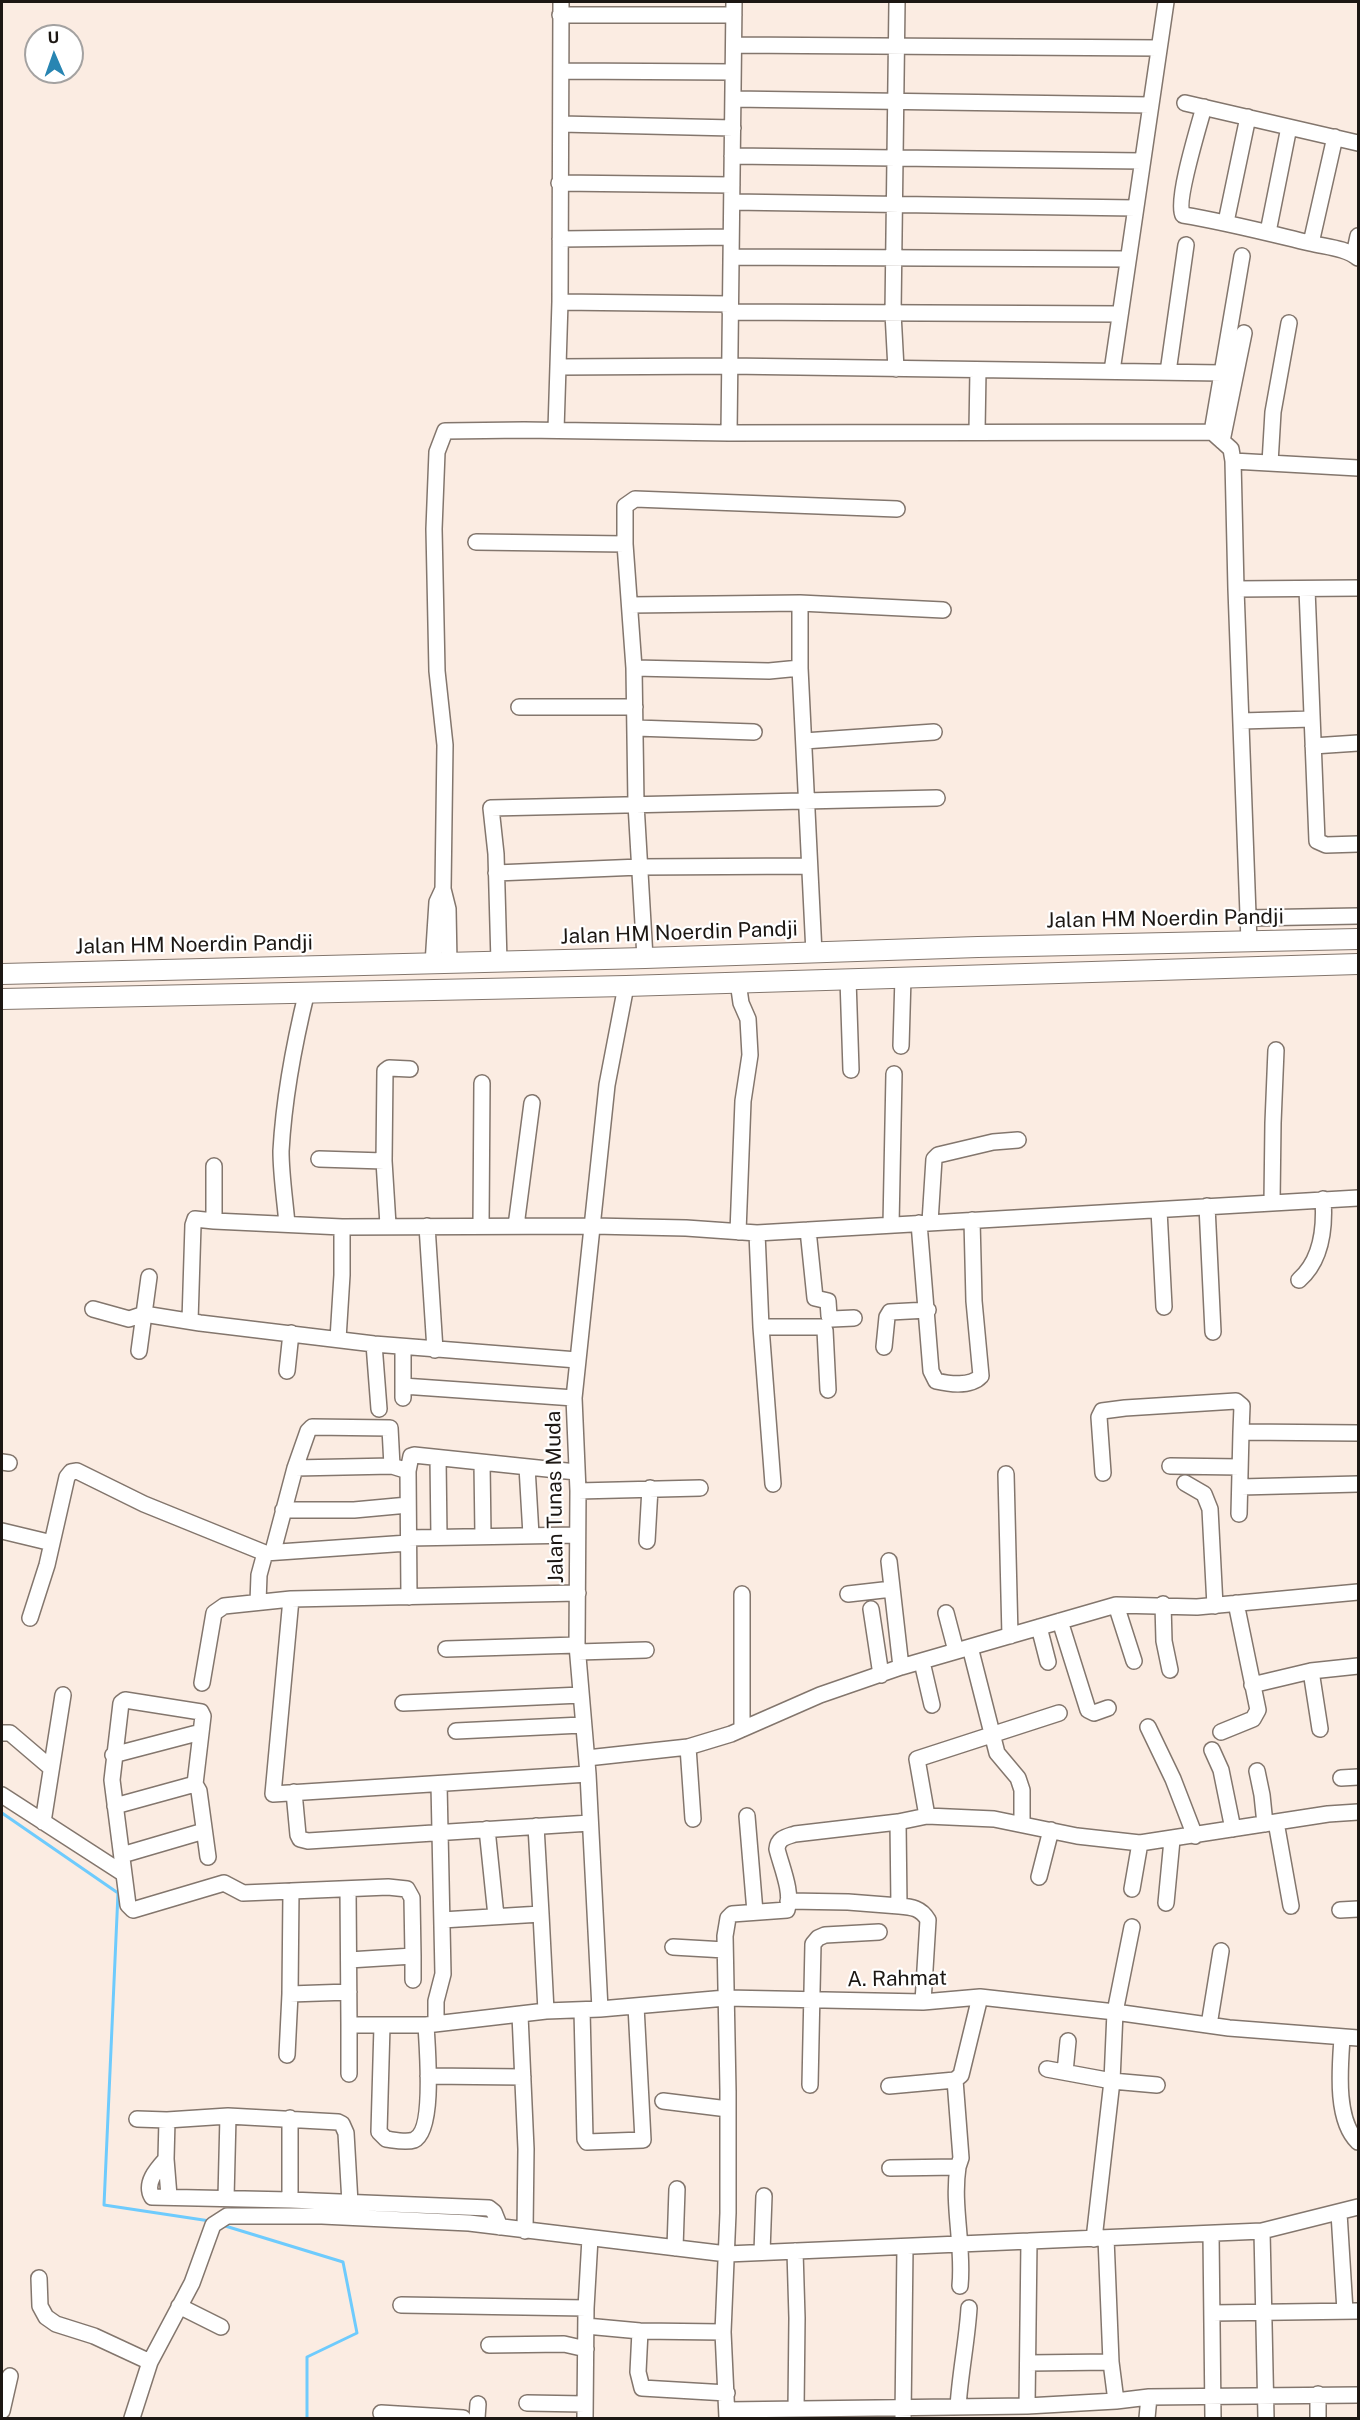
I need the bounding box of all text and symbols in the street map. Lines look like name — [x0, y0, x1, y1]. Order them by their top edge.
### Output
north arrow — [24, 24, 84, 84]
text: U — [47, 28, 60, 47]
street label: Jalan HM Noerdin Pandji — [1046, 904, 1284, 934]
street label: Jalan HM Noerdin Pandji — [560, 916, 798, 950]
street label: Jalan HM Noerdin Pandji — [75, 930, 313, 960]
street label: Jalan Tunas Muda — [541, 1410, 569, 1584]
street label: A. Rahmat — [847, 1966, 947, 1992]

